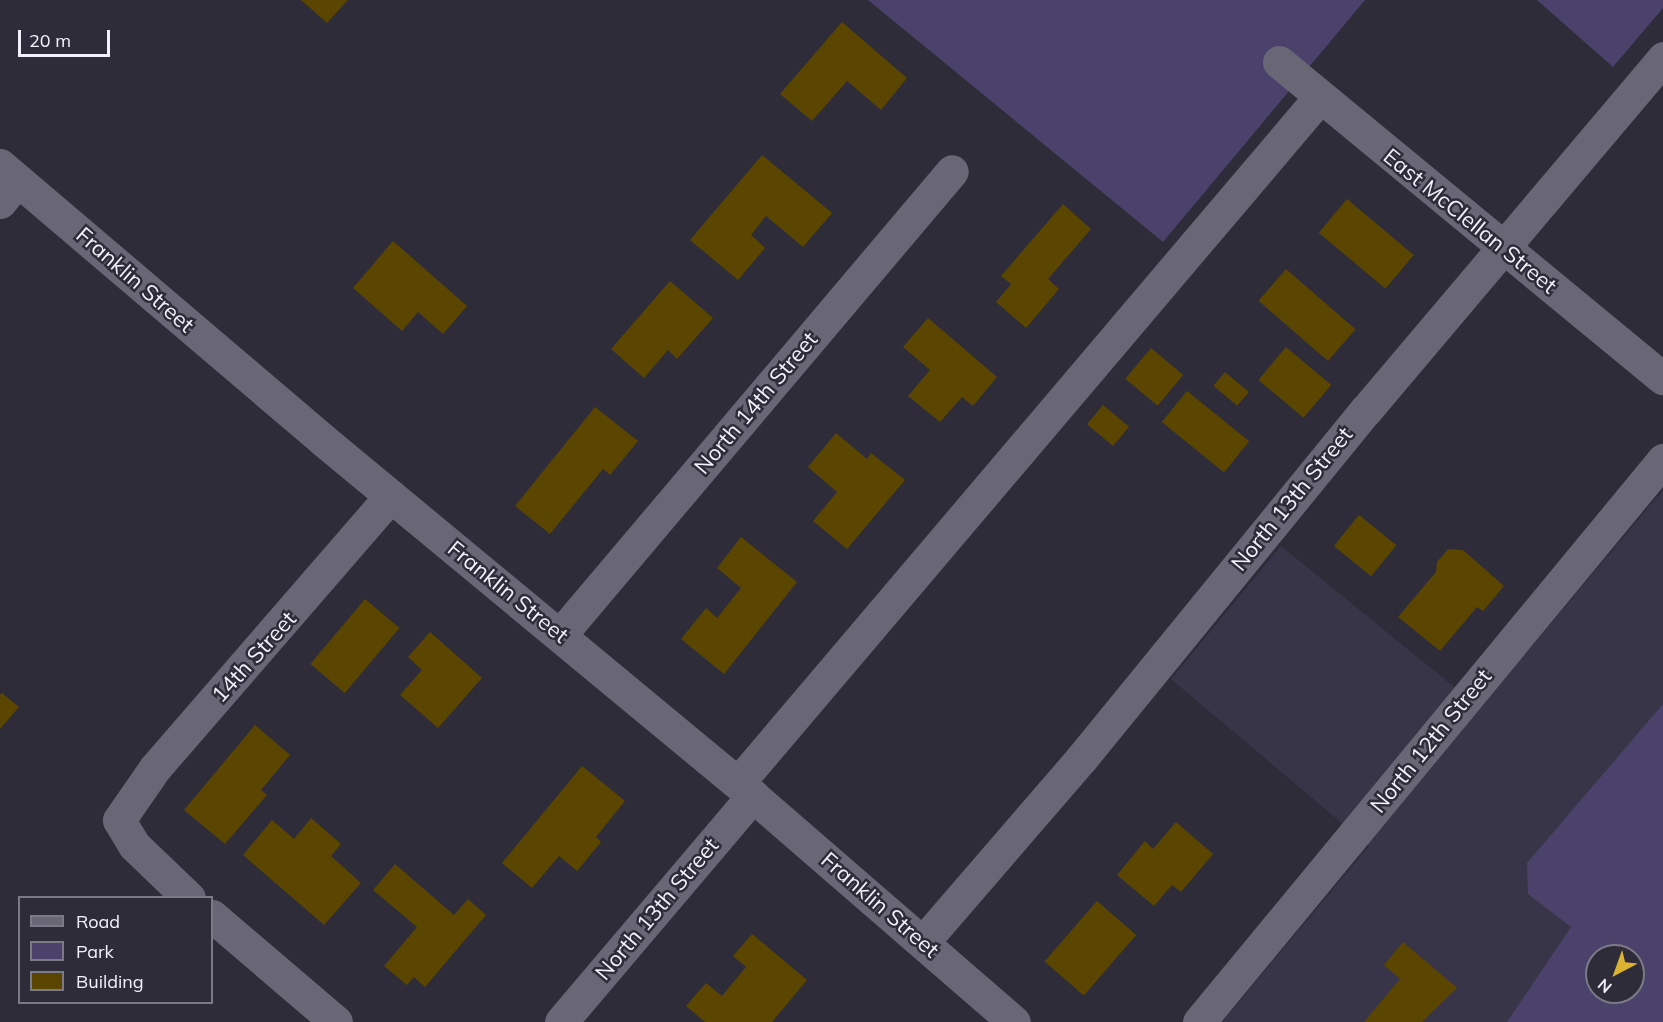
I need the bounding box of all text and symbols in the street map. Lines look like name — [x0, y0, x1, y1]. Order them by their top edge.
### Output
scale bar — [21, 18, 112, 56]
text: 20 m — [29, 29, 71, 52]
street label: East McClellan Street — [1378, 143, 1562, 299]
street label: Franklin Street — [71, 222, 199, 338]
street label: North 14th Street — [689, 327, 823, 479]
street label: North 13th Street — [1226, 422, 1358, 576]
street label: Franklin Street — [442, 535, 574, 649]
street label: 14th Street — [206, 606, 302, 708]
street label: North 12th Street — [1365, 664, 1497, 818]
street label: North 13th Street — [590, 833, 724, 985]
street label: Franklin Street — [816, 847, 944, 963]
legend — [18, 896, 213, 1004]
text: Road — [76, 910, 120, 933]
text: Park — [76, 940, 114, 963]
north arrow — [1585, 944, 1645, 1004]
text: Building — [76, 970, 144, 993]
text: N — [1593, 975, 1616, 998]

